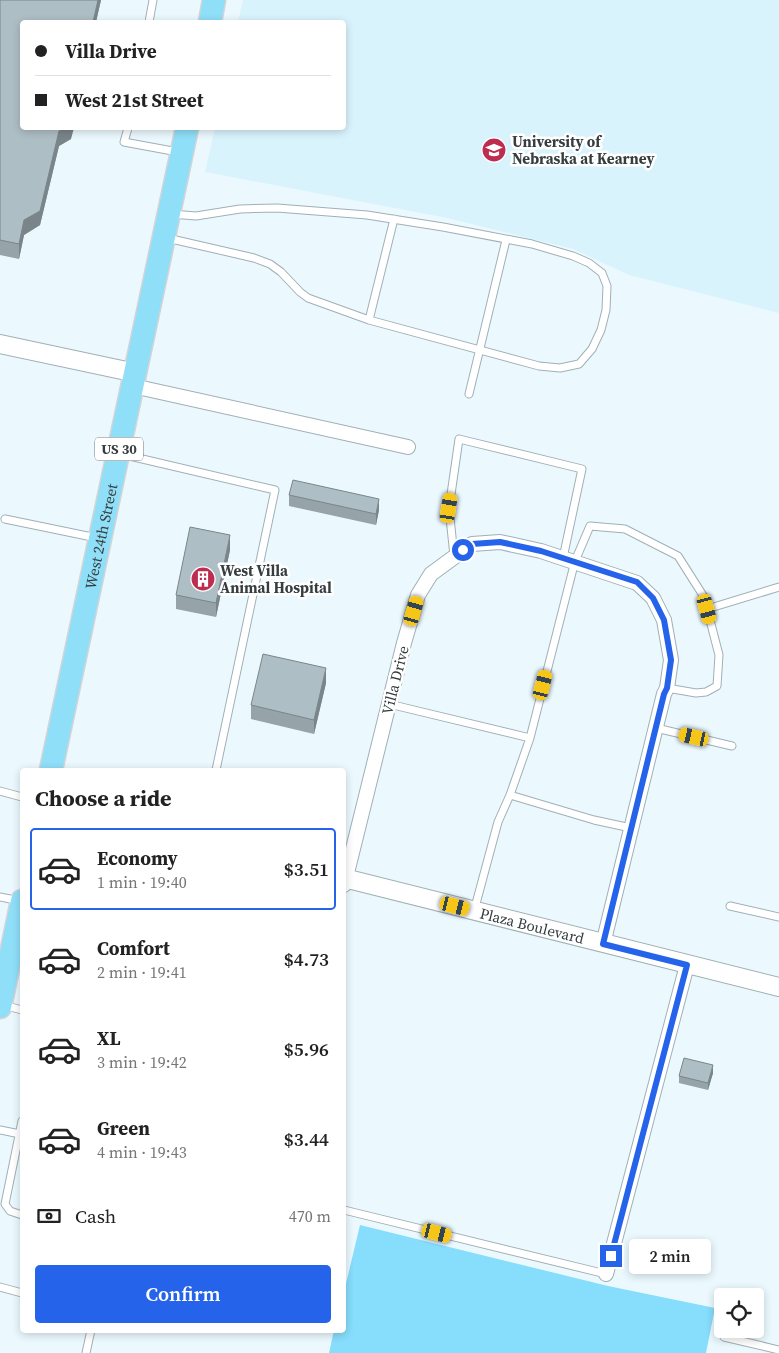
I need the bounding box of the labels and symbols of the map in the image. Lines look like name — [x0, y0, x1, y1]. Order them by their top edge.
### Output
place label: University of Nebraska at Kearney — [512, 131, 655, 169]
school or university icon: University of Nebraska at Kearney — [481, 137, 507, 163]
road number: US 30 — [95, 438, 143, 460]
street label: West 24th Street — [79, 481, 122, 591]
car — [439, 492, 458, 524]
route start — [452, 539, 474, 561]
place label: West Villa Animal Hospital — [220, 560, 332, 598]
building icon: West Villa Animal Hospital — [190, 566, 216, 592]
car — [695, 593, 718, 625]
car — [402, 595, 425, 627]
street label: Villa Drive — [376, 643, 414, 717]
car — [532, 669, 553, 701]
car — [677, 726, 710, 748]
car — [438, 895, 471, 917]
street label: Plaza Boulevard — [478, 902, 587, 948]
car — [420, 1222, 453, 1244]
callout: 2 min — [628, 1238, 711, 1274]
route end — [600, 1245, 622, 1267]

